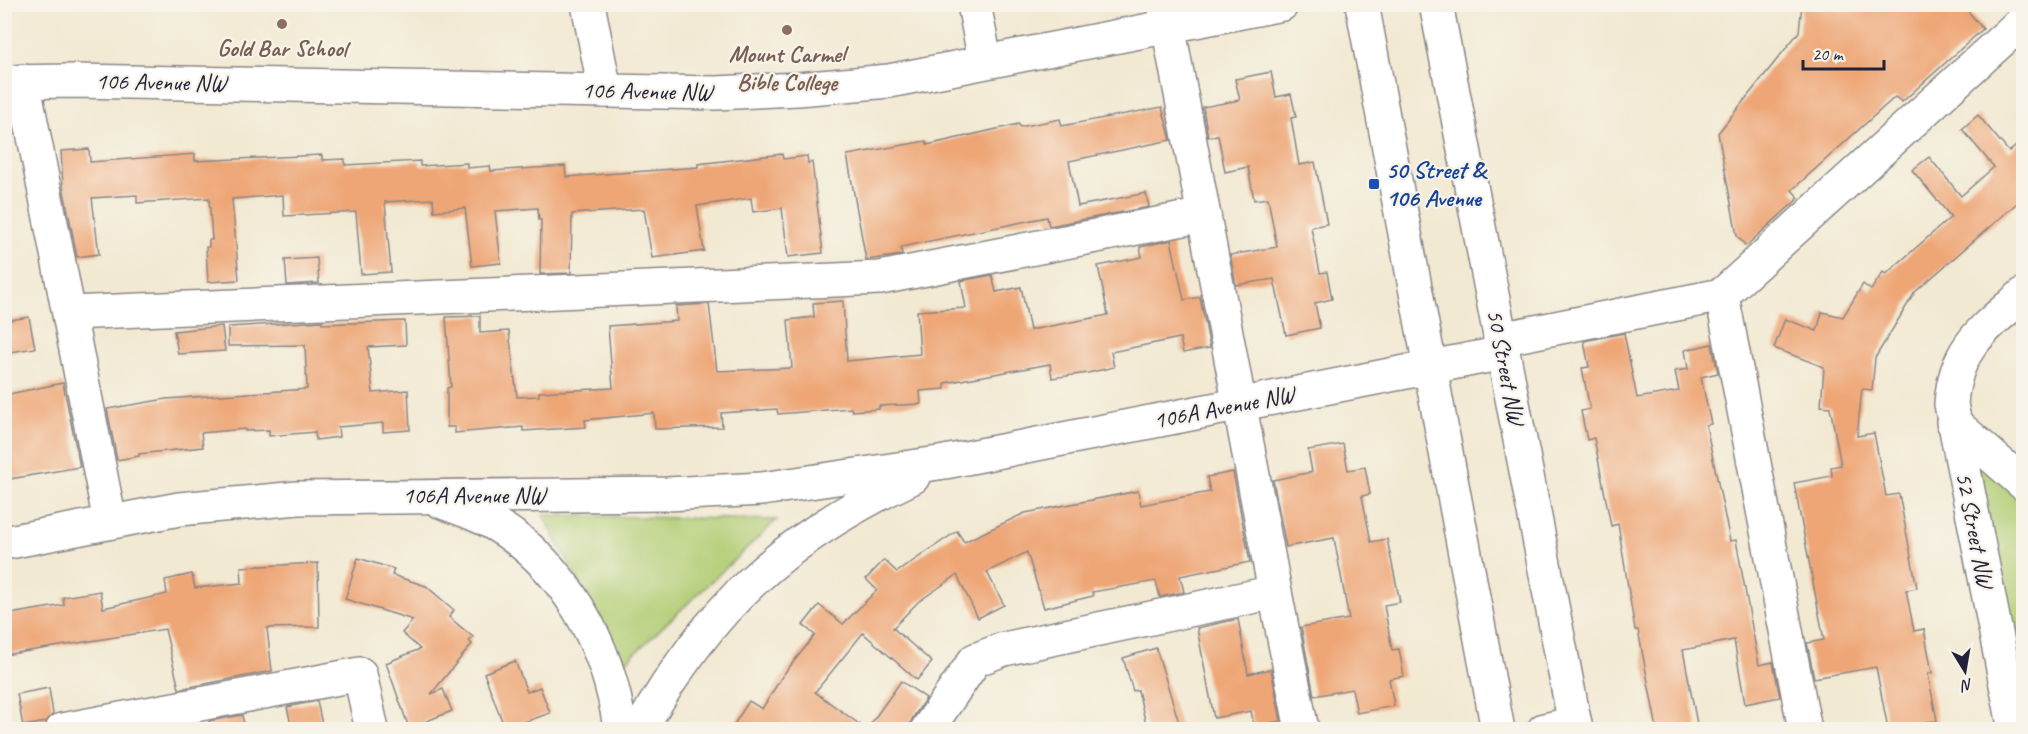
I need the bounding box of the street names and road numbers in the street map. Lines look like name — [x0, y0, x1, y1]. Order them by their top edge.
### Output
street label: 106 Avenue NW — [95, 66, 229, 98]
street label: 106 Avenue NW — [581, 75, 715, 107]
street label: 50 Street NW — [1480, 307, 1532, 430]
street label: 106A Avenue NW — [1151, 378, 1300, 435]
street label: 52 Street NW — [1949, 470, 2001, 593]
street label: 106A Avenue NW — [403, 480, 548, 510]

